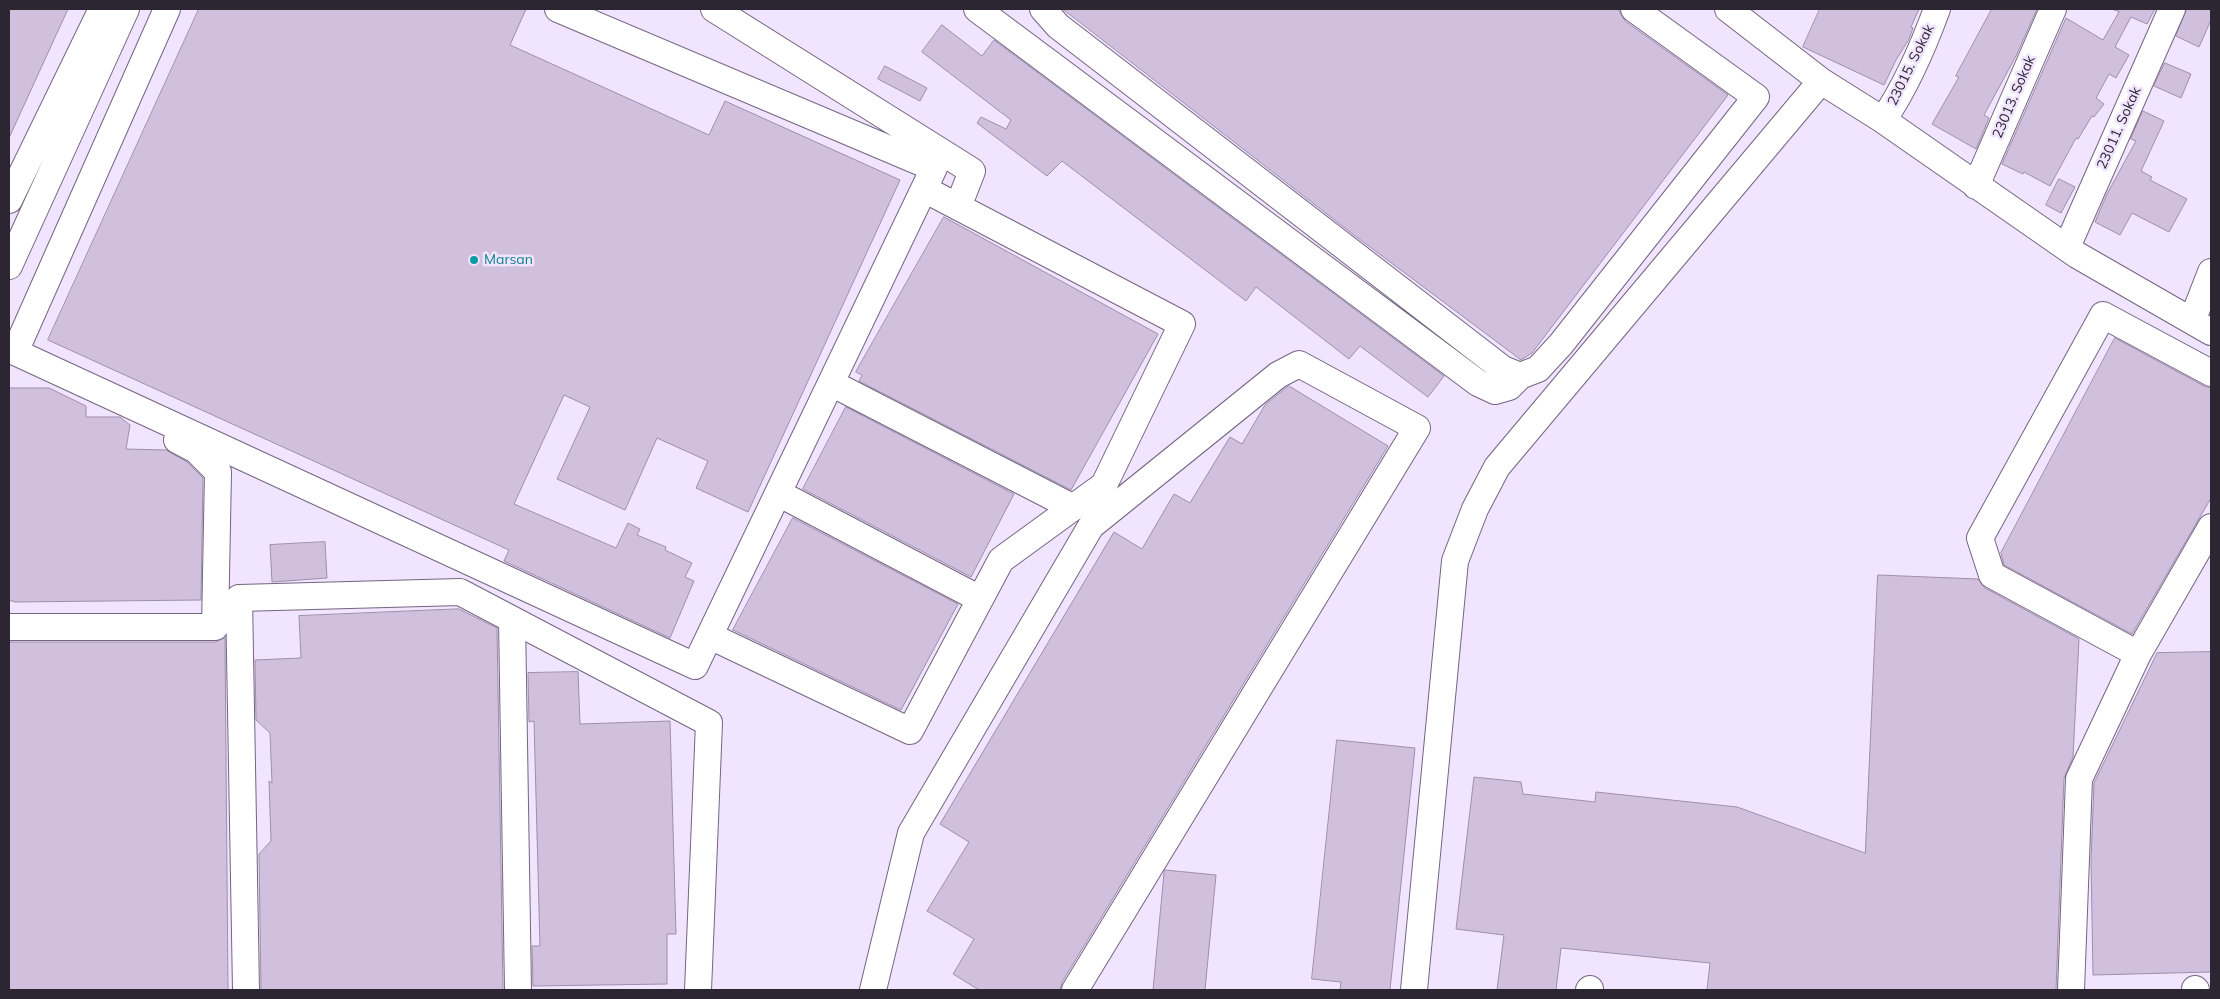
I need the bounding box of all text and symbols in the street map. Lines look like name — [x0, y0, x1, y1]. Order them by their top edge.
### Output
street label: 23015. Sokak — [1884, 22, 1938, 108]
street label: 23013. Sokak — [1989, 53, 2039, 141]
street label: 23011. Sokak — [2093, 84, 2145, 172]
place label: Marsan — [484, 252, 533, 268]
marker: Marsan — [468, 254, 480, 266]

